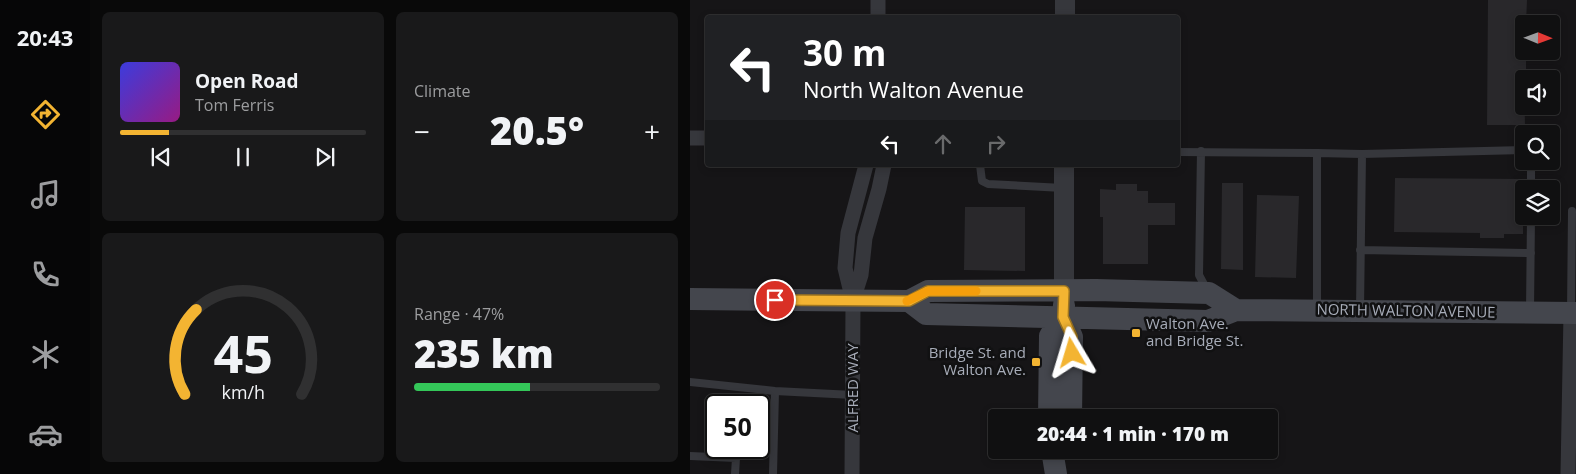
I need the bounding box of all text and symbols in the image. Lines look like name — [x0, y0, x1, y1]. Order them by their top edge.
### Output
north arrow — [1515, 15, 1560, 60]
map controls — [1515, 15, 1560, 225]
text: 20:43 — [17, 22, 73, 52]
text: 30 m — [803, 29, 886, 76]
icon: left — [720, 35, 785, 100]
text: Open Road — [195, 68, 299, 94]
button: sound — [1515, 70, 1560, 115]
text: North Walton Avenue — [803, 74, 1024, 104]
text: Climate — [414, 80, 471, 102]
text: Tom Ferris — [195, 94, 274, 116]
icon: directions — [28, 97, 63, 132]
text: 20.5° — [490, 104, 584, 156]
text: − — [414, 112, 430, 150]
text: + — [644, 112, 660, 150]
button: search — [1515, 125, 1560, 170]
icon: left — [876, 130, 904, 158]
icon: ahead — [929, 130, 957, 158]
icon: right — [982, 130, 1010, 158]
icon: previous — [147, 143, 175, 171]
icon: pause — [229, 143, 257, 171]
icon: next — [311, 143, 339, 171]
icon: music — [28, 177, 63, 212]
button: layers — [1515, 180, 1560, 225]
icon: phone — [28, 257, 63, 292]
pin — [754, 279, 796, 321]
icon: arrive — [761, 286, 789, 314]
street label: NORTH WALTON AVENUE — [1316, 298, 1496, 322]
text: Range · 47% — [414, 303, 504, 325]
place label: Walton Ave. and Bridge St. — [1146, 313, 1243, 350]
text: 45 — [213, 317, 273, 388]
position arrow — [1045, 326, 1097, 378]
text: 235 km — [414, 327, 554, 379]
marker: Walton Ave. and Bridge St. — [1130, 327, 1142, 339]
icon: climate — [28, 337, 63, 372]
place label: Bridge St. and Walton Ave. — [929, 342, 1026, 379]
street label: ALFRED WAY — [842, 343, 862, 433]
marker: Bridge St. and Walton Ave. — [1030, 356, 1042, 368]
text: km/h — [221, 380, 265, 404]
speed limit sign: 50 — [705, 394, 770, 459]
icon: car — [28, 417, 63, 452]
text: 20:44 · 1 min · 170 m — [1037, 421, 1229, 447]

